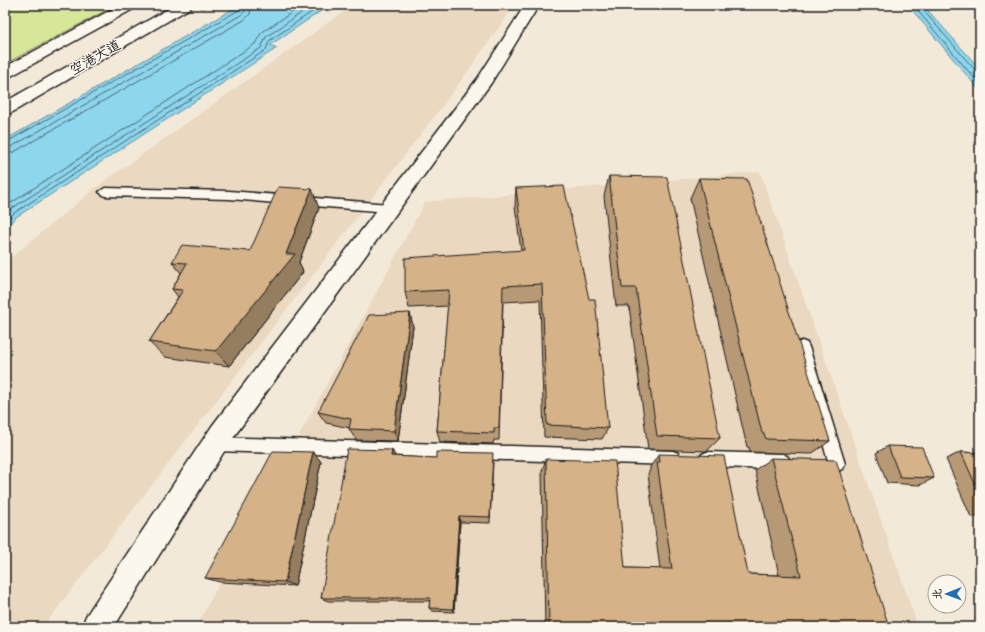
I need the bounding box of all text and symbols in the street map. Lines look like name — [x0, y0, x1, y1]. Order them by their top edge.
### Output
street label: 空港大道 — [67, 36, 124, 79]
north arrow — [927, 574, 967, 614]
text: 北 — [931, 589, 944, 600]

